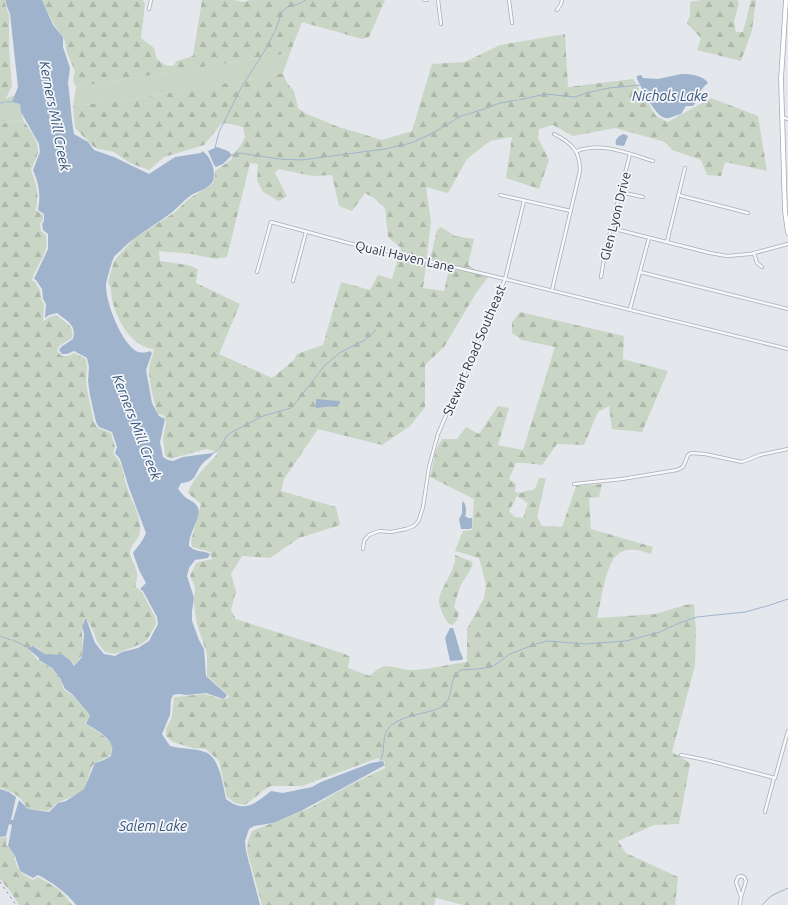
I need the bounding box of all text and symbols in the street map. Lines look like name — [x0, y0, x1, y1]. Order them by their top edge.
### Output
water label: Kerners Mill Creek — [36, 60, 74, 173]
water label: Nichols Lake — [632, 88, 708, 104]
street label: Glen Lyon Drive — [597, 170, 633, 262]
street label: Quail Haven Lane — [354, 238, 456, 275]
street label: Stewart Road Southeast — [440, 282, 508, 418]
water label: Kerners Mill Creek — [110, 372, 165, 483]
water label: Salem Lake — [118, 818, 187, 834]

